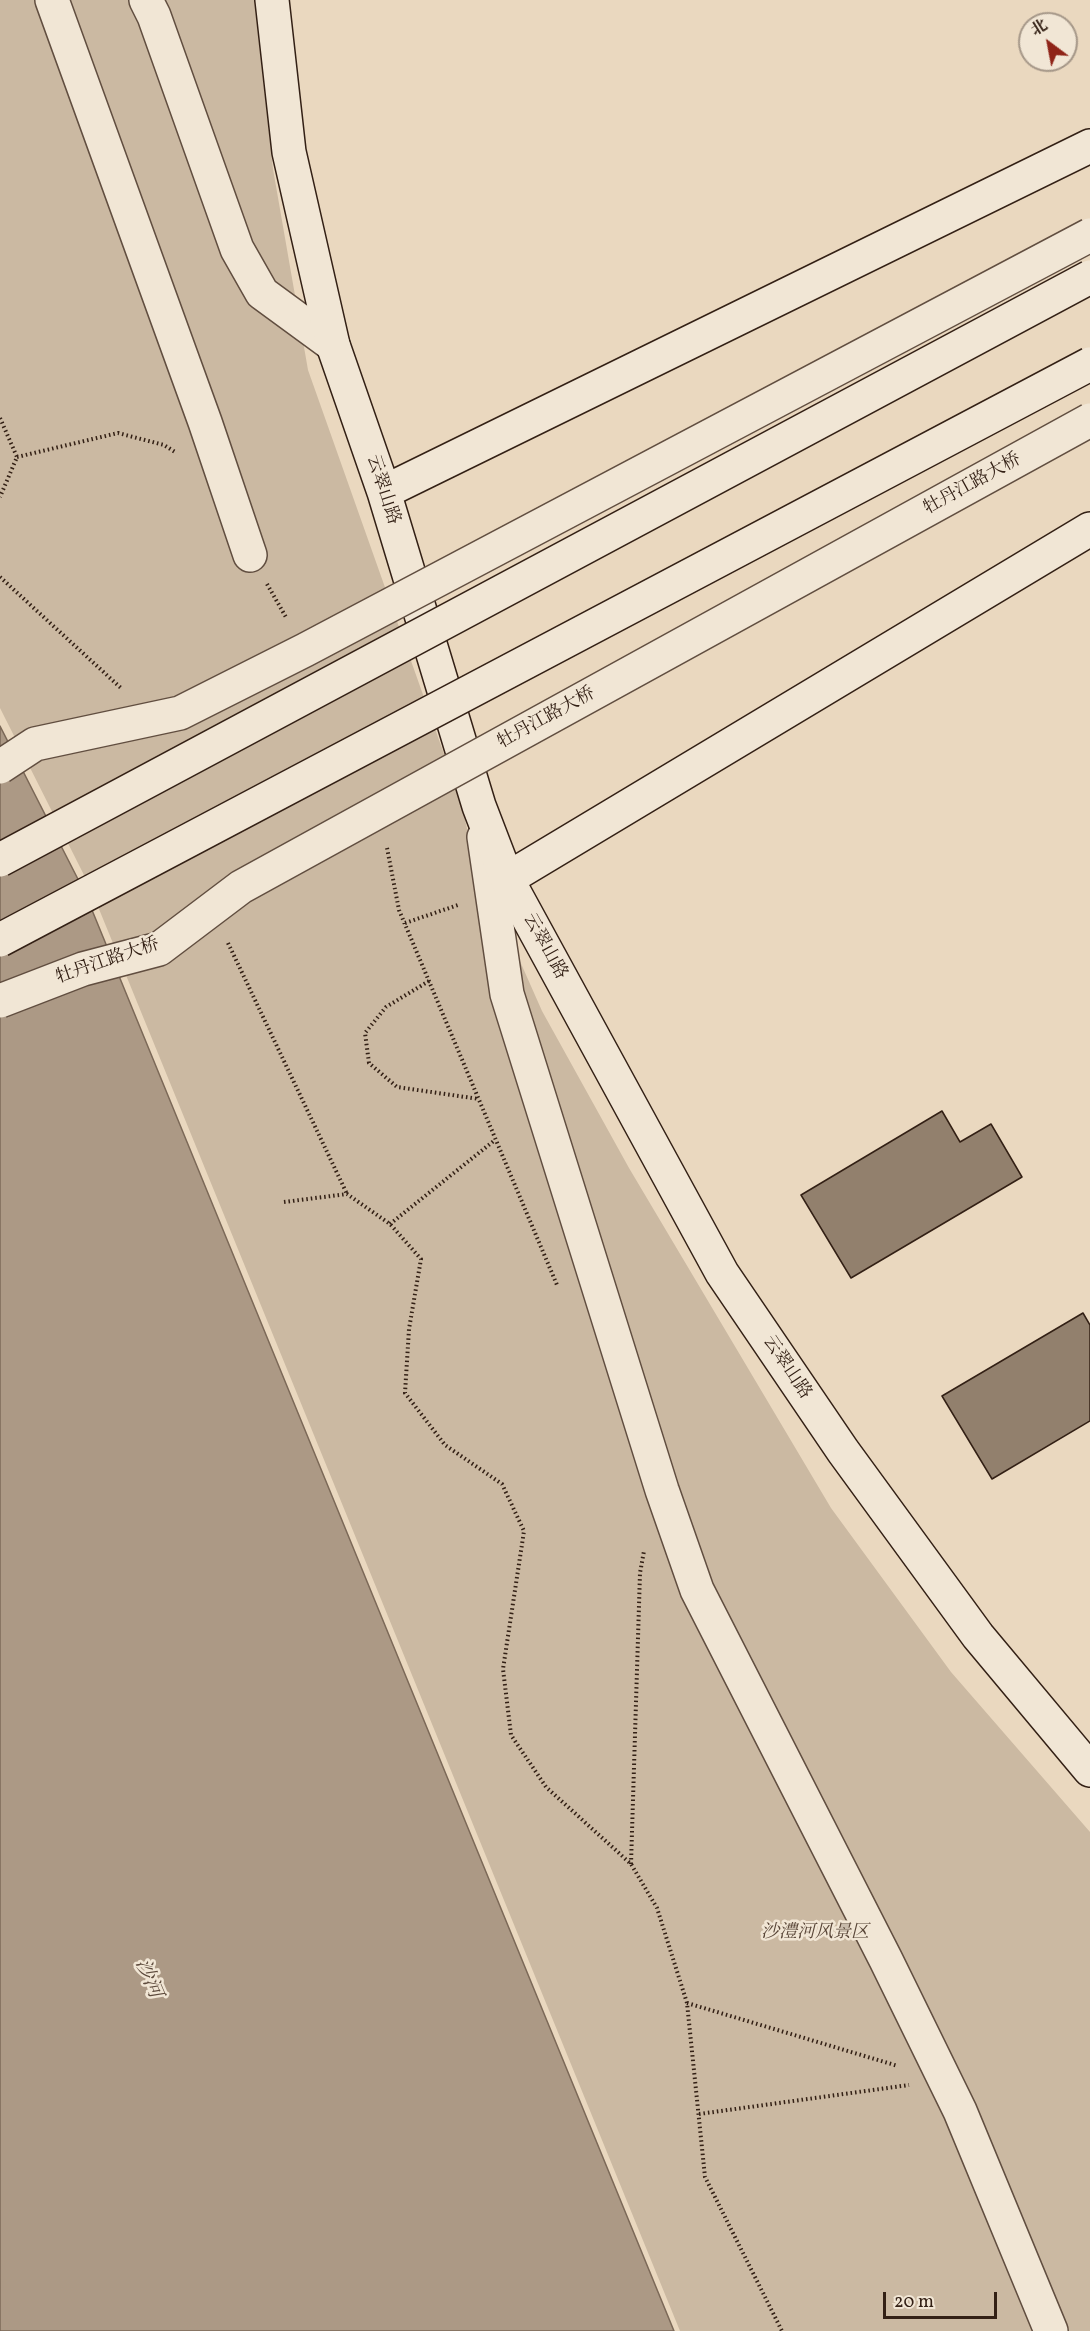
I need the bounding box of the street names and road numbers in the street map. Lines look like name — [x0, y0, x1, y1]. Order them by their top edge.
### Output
street label: 牡丹江路大桥 — [921, 449, 1025, 521]
street label: 云翠山路 — [361, 452, 403, 528]
street label: 牡丹江路大桥 — [495, 683, 599, 755]
street label: 云翠山路 — [517, 910, 571, 984]
street label: 牡丹江路大桥 — [53, 934, 163, 990]
street label: 云翠山路 — [757, 1332, 815, 1404]

